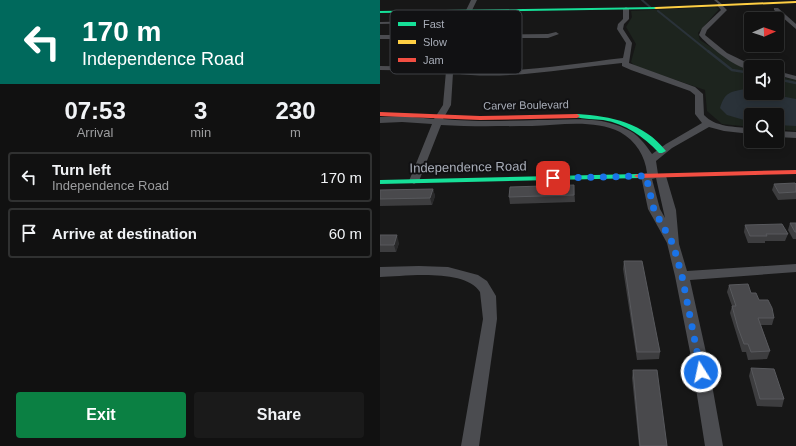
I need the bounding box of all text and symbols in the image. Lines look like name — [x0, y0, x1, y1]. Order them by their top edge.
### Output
legend — [390, 10, 522, 74]
north arrow — [744, 12, 784, 52]
map controls — [744, 12, 784, 148]
icon: left — [16, 16, 68, 68]
text: 170 m — [82, 16, 161, 47]
text: Fast — [423, 18, 444, 30]
text: Slow — [423, 36, 447, 48]
text: Independence Road — [82, 49, 244, 69]
text: Jam — [423, 54, 444, 66]
button: sound — [744, 60, 784, 100]
text: 07:53 — [64, 97, 126, 124]
text: 3 — [194, 97, 207, 124]
text: 230 — [276, 97, 316, 124]
street label: Carver Boulevard — [483, 98, 569, 112]
button: search — [744, 108, 784, 148]
text: Arrival — [77, 125, 114, 140]
text: min — [190, 125, 211, 140]
text: m — [290, 125, 301, 140]
street label: Independence Road — [409, 158, 527, 176]
text: Turn left — [52, 161, 111, 178]
pin — [536, 161, 570, 195]
icon: left — [18, 166, 40, 188]
icon: arrive — [542, 167, 564, 189]
text: 170 m — [320, 169, 362, 186]
text: Independence Road — [52, 178, 169, 193]
icon: arrive — [18, 222, 40, 244]
text: Arrive at destination — [52, 225, 197, 242]
text: 60 m — [329, 225, 362, 242]
position arrow — [680, 351, 722, 393]
button: Exit — [16, 392, 186, 438]
button: Share — [194, 392, 364, 438]

